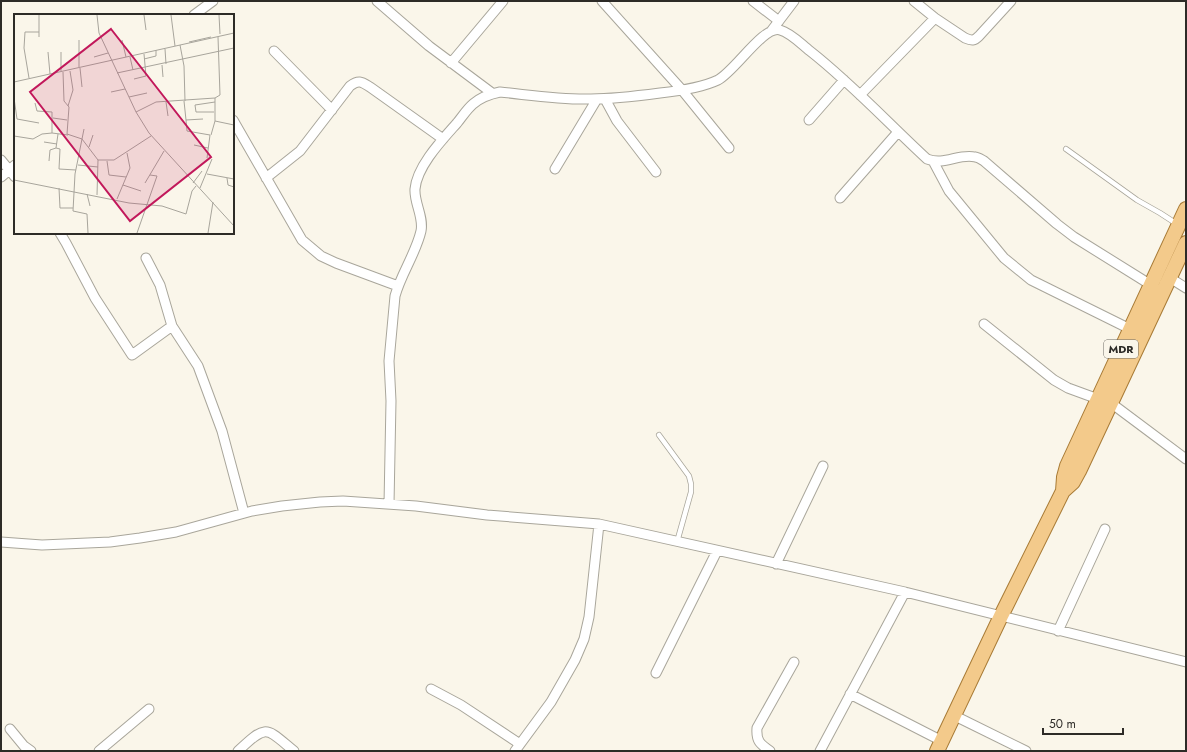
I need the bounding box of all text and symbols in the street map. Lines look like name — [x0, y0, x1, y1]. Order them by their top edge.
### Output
inset map — [14, 14, 234, 234]
road number: MDR — [1104, 340, 1138, 358]
scale bar — [1043, 710, 1123, 736]
text: 50 m — [1049, 715, 1076, 733]

